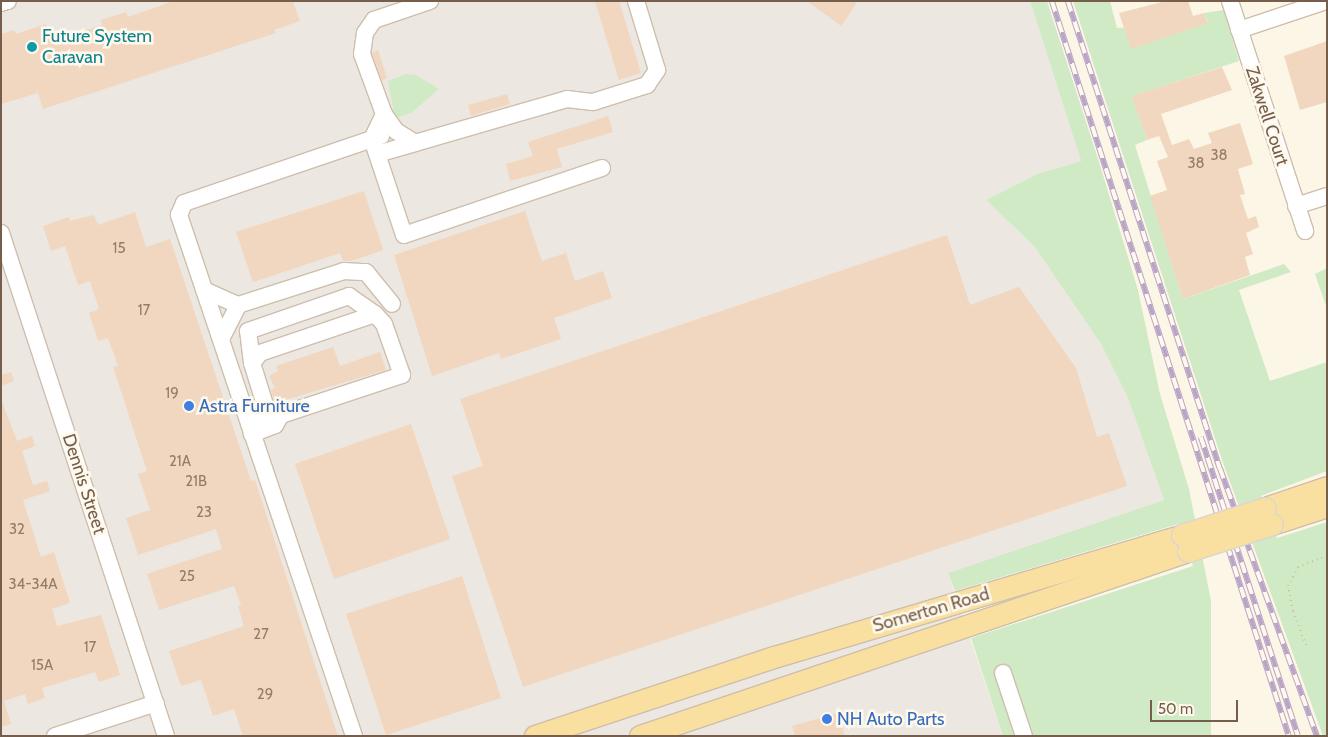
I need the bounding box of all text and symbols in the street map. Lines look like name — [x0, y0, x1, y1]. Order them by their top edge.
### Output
place label: Future System Caravan — [42, 26, 152, 68]
marker: Future System Caravan — [26, 41, 38, 53]
street label: Zakwell Court — [1241, 64, 1293, 168]
house number: 38 — [1210, 147, 1228, 165]
house number: 38 — [1187, 155, 1205, 173]
house number: 15 — [112, 240, 126, 258]
house number: 17 — [138, 302, 150, 320]
house number: 19 — [165, 385, 179, 403]
place label: Astra Furniture — [199, 395, 310, 417]
marker: Astra Furniture — [183, 400, 195, 412]
street label: Dennis Street — [58, 431, 110, 537]
house number: 21A — [169, 453, 191, 471]
house number: 21B — [185, 473, 207, 491]
house number: 23 — [196, 504, 212, 522]
house number: 32 — [9, 521, 25, 539]
house number: 25 — [179, 568, 195, 586]
house number: 34-34A — [9, 576, 57, 594]
street label: Somerton Road — [870, 583, 992, 637]
house number: 27 — [253, 626, 269, 644]
house number: 17 — [84, 639, 96, 657]
house number: 15A — [31, 657, 53, 675]
house number: 29 — [257, 686, 273, 704]
scale bar — [1153, 690, 1240, 722]
text: 50 m — [1158, 700, 1193, 718]
place label: NH Auto Parts — [837, 708, 945, 730]
marker: NH Auto Parts — [821, 713, 833, 725]

